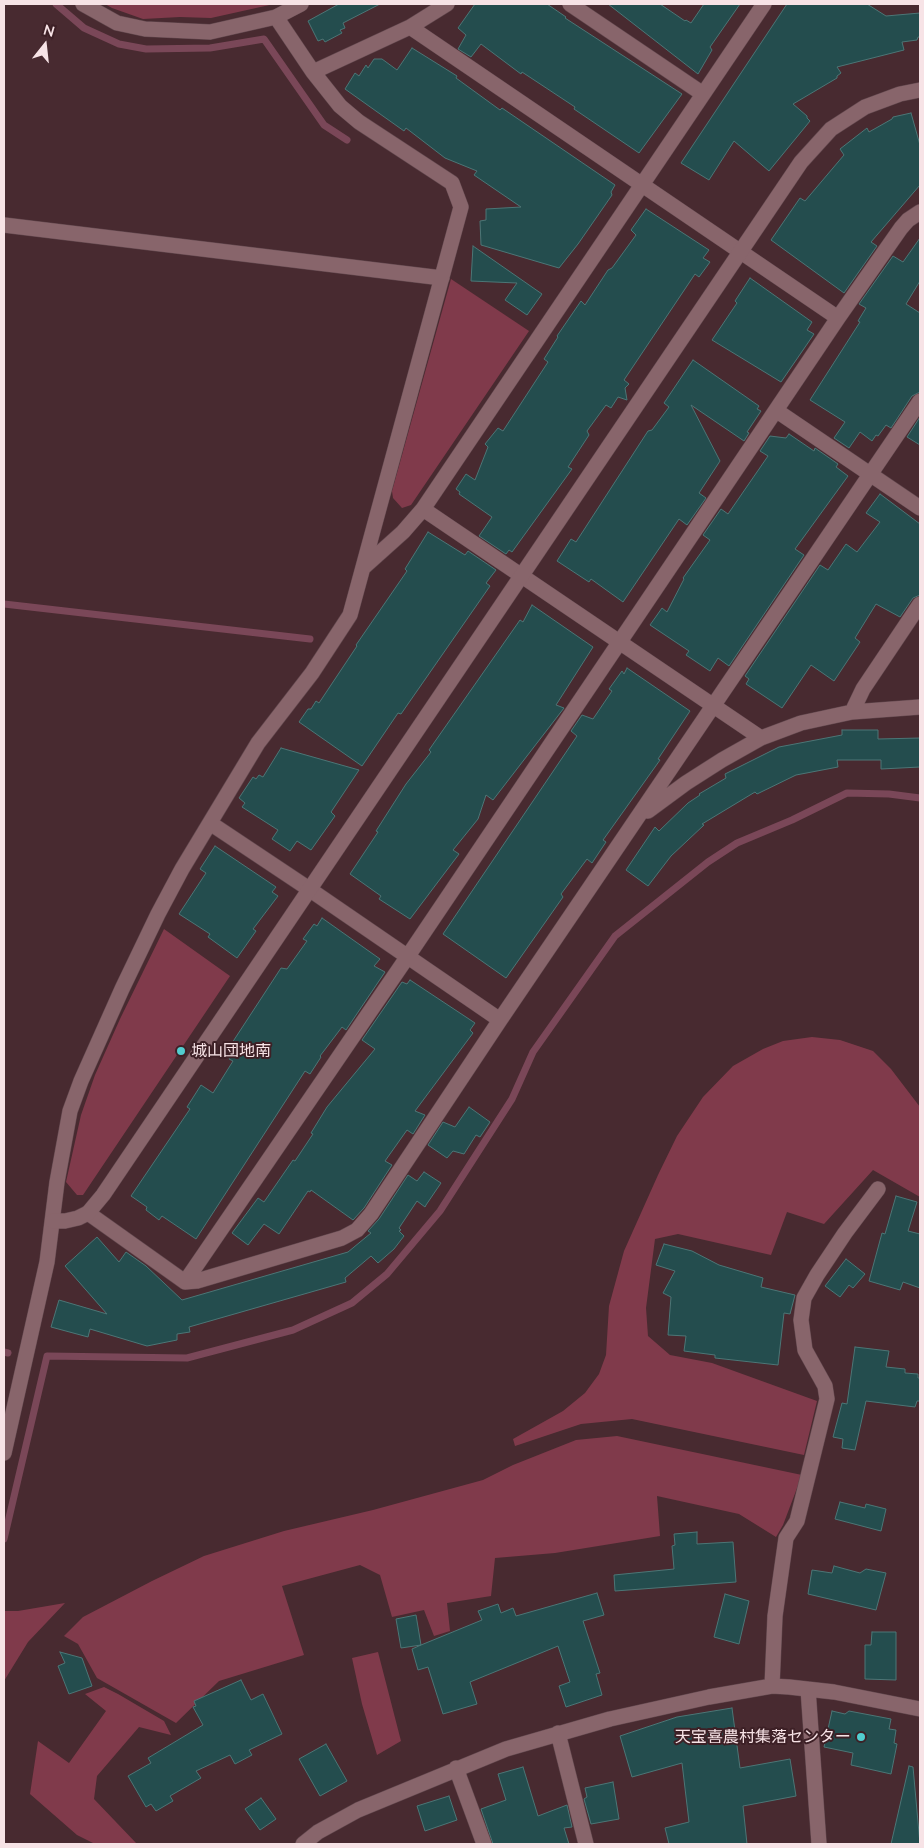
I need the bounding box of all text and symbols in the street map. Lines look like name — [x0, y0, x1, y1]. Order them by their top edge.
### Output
north arrow — [20, 20, 70, 70]
text: N — [42, 20, 57, 40]
place label: 城山団地南 — [191, 1041, 271, 1061]
marker: 城山団地南 — [175, 1045, 187, 1057]
place label: 天宝喜農村集落センター — [675, 1727, 851, 1747]
marker: 天宝喜農村集落センター — [855, 1731, 867, 1743]

